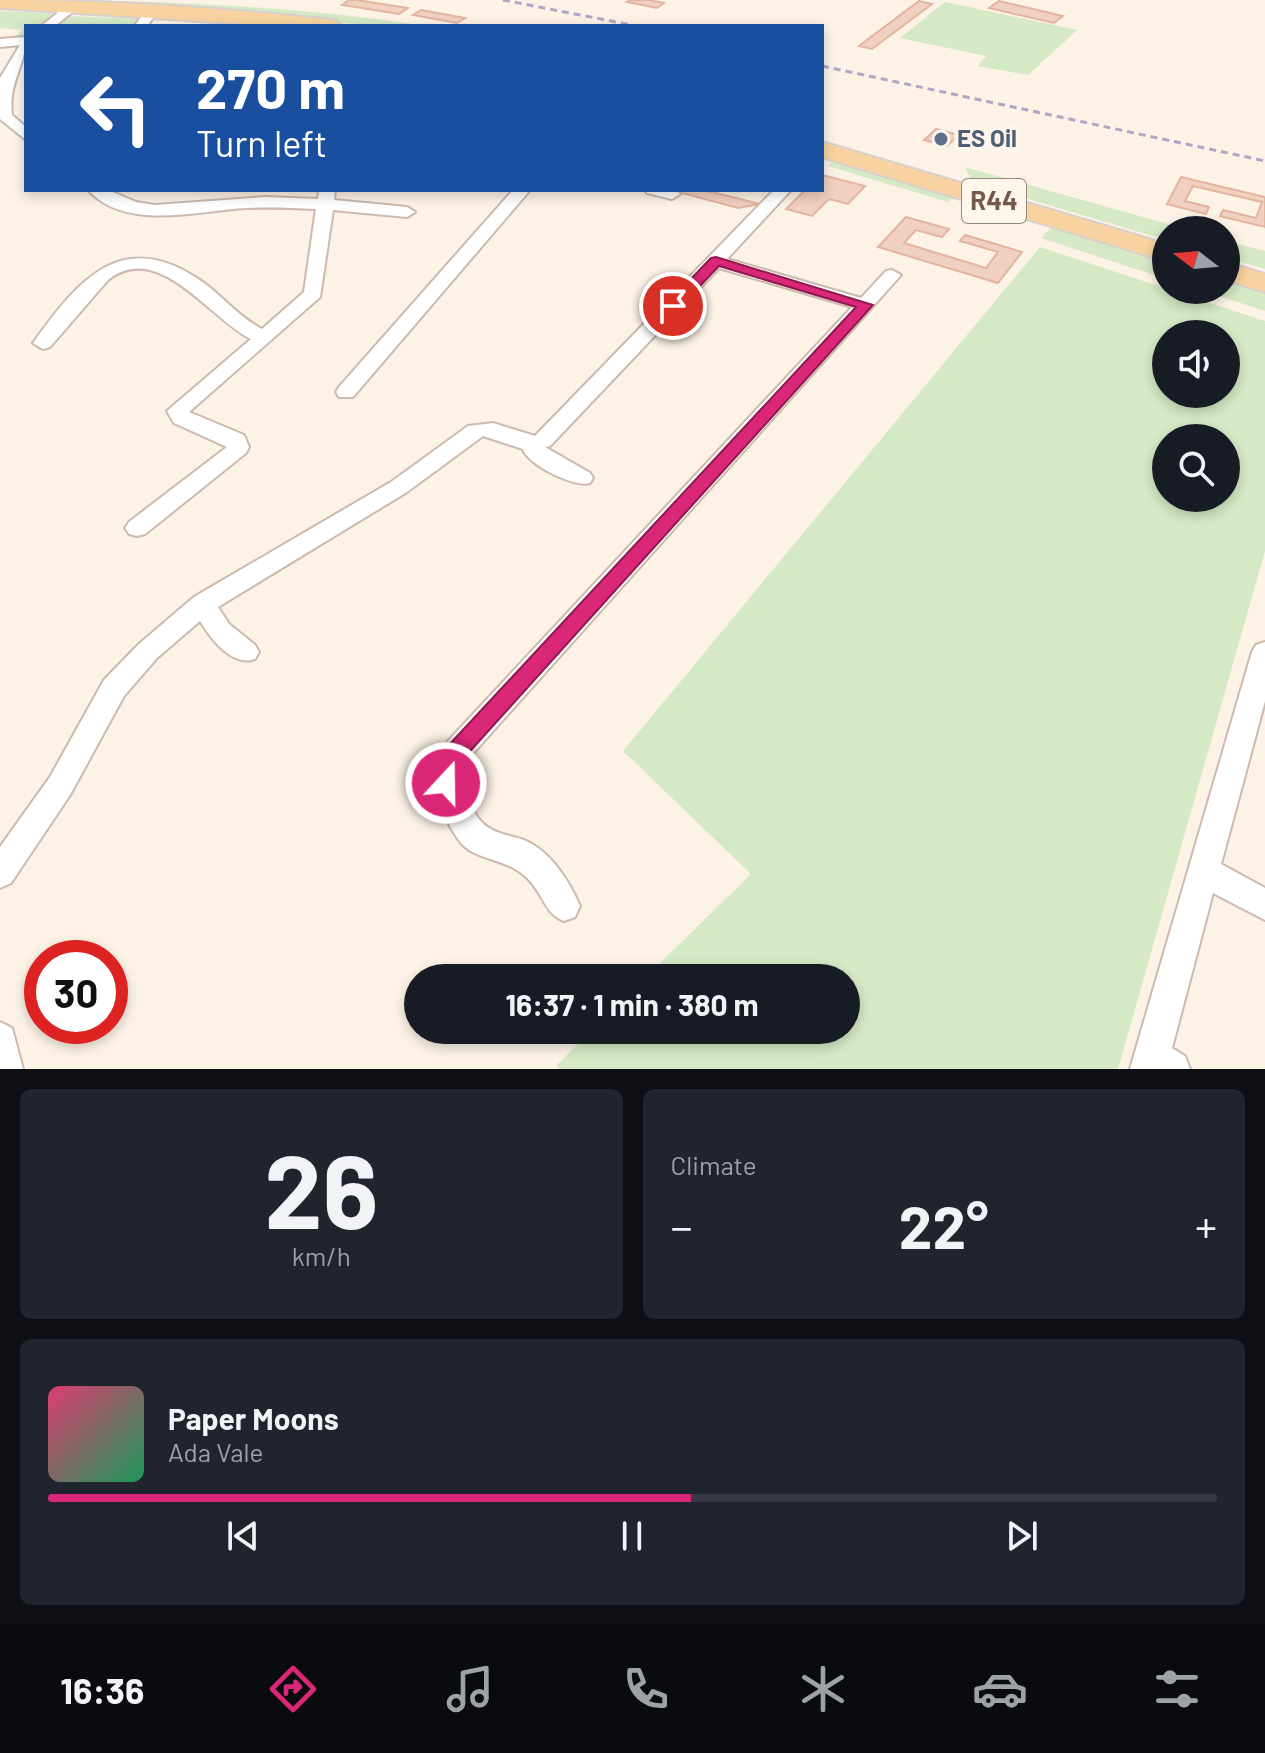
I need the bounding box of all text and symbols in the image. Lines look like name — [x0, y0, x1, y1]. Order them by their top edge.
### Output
text: 270 m — [196, 53, 345, 120]
icon: left — [64, 56, 168, 160]
text: Turn left — [196, 121, 327, 164]
place label: ES Oil — [957, 123, 1017, 152]
marker: ES Oil — [932, 130, 950, 148]
road number: R44 — [962, 179, 1026, 223]
north arrow — [1152, 216, 1240, 304]
map controls — [1152, 216, 1240, 512]
pin — [639, 272, 707, 340]
icon: arrive — [651, 284, 695, 328]
button: sound — [1152, 320, 1240, 408]
button: search — [1152, 424, 1240, 512]
position arrow — [404, 741, 488, 825]
speed limit sign: 30 — [24, 940, 128, 1044]
text: 16:37 · 1 min · 380 m — [505, 986, 759, 1022]
text: 26 — [264, 1125, 378, 1250]
text: Climate — [671, 1149, 757, 1180]
text: 22° — [899, 1189, 989, 1261]
text: − — [671, 1199, 693, 1252]
text: + — [1195, 1199, 1217, 1252]
text: km/h — [292, 1240, 351, 1271]
text: Paper Moons — [168, 1400, 339, 1436]
text: Ada Vale — [168, 1436, 263, 1467]
icon: previous — [221, 1514, 265, 1558]
icon: pause — [610, 1514, 654, 1558]
icon: next — [1000, 1514, 1044, 1558]
icon: directions — [265, 1661, 321, 1717]
icon: music — [442, 1661, 498, 1717]
icon: phone — [618, 1661, 674, 1717]
icon: climate — [795, 1661, 851, 1717]
icon: car — [972, 1661, 1028, 1717]
icon: filters — [1149, 1661, 1205, 1717]
text: 16:36 — [60, 1668, 144, 1711]

